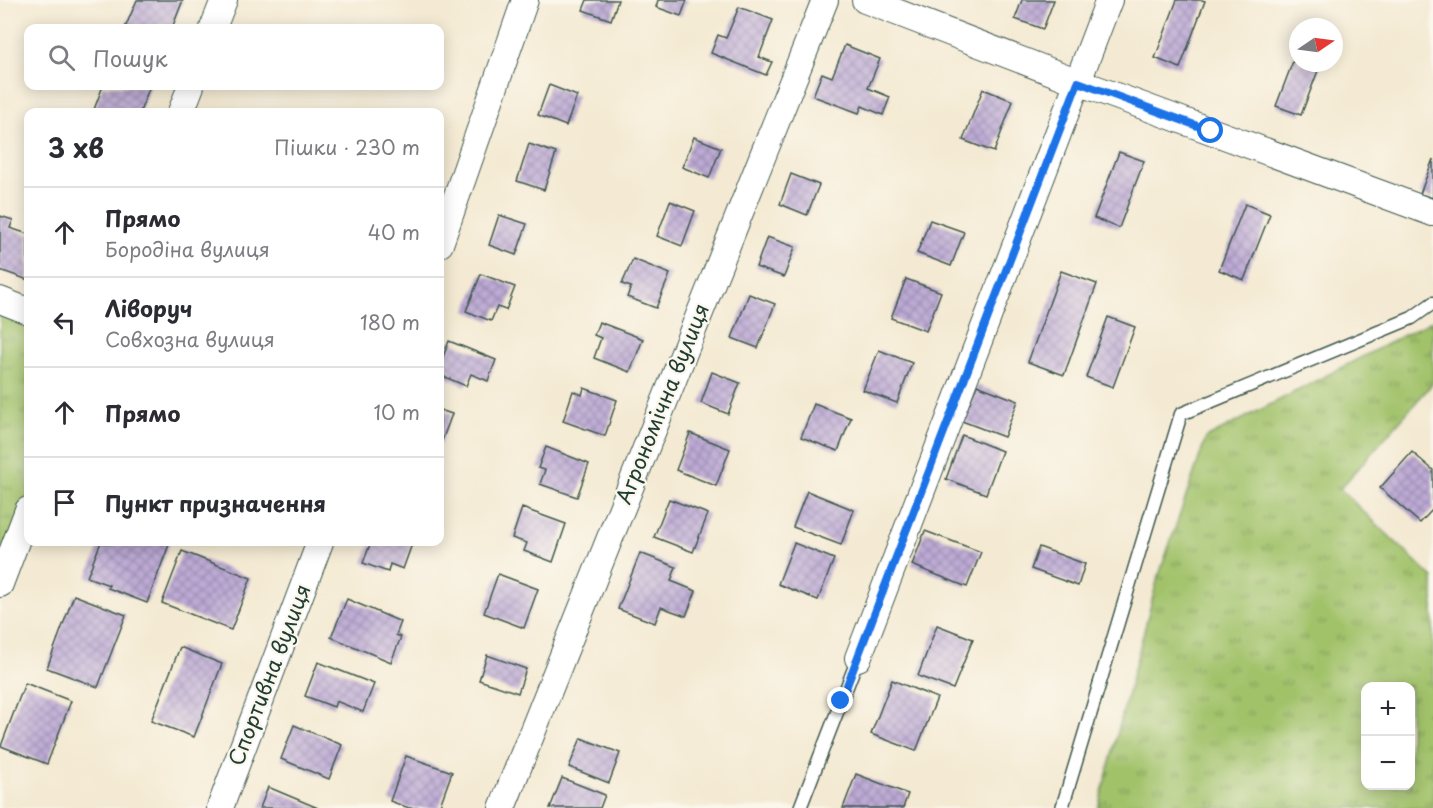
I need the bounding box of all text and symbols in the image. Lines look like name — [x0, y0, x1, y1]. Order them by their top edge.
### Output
north arrow — [1289, 18, 1343, 72]
search box — [24, 24, 444, 90]
icon: search — [45, 41, 78, 74]
text: Пошук — [93, 41, 168, 74]
route start — [1197, 117, 1223, 143]
text: 3 хв — [48, 128, 104, 167]
text: Пішки · 230 m — [274, 132, 420, 162]
text: Прямо — [105, 201, 180, 234]
icon: ahead — [48, 216, 81, 249]
text: 40 m — [368, 217, 420, 247]
text: Бородіна вулиця — [105, 234, 270, 264]
text: Ліворуч — [105, 291, 192, 324]
street label: Агрономічна вулиця — [606, 298, 716, 508]
icon: left — [48, 306, 81, 339]
text: 180 m — [360, 307, 420, 337]
text: Совхозна вулиця — [105, 324, 275, 354]
icon: ahead — [48, 396, 81, 429]
text: Прямо — [105, 396, 180, 429]
text: 10 m — [373, 397, 420, 427]
icon: arrive — [48, 486, 81, 519]
text: Пункт призначення — [105, 486, 326, 519]
street label: Спортивна вулиця — [219, 579, 318, 770]
map controls — [1361, 682, 1415, 790]
button: + — [1361, 682, 1415, 736]
route end — [827, 687, 853, 713]
button: − — [1361, 736, 1415, 790]

